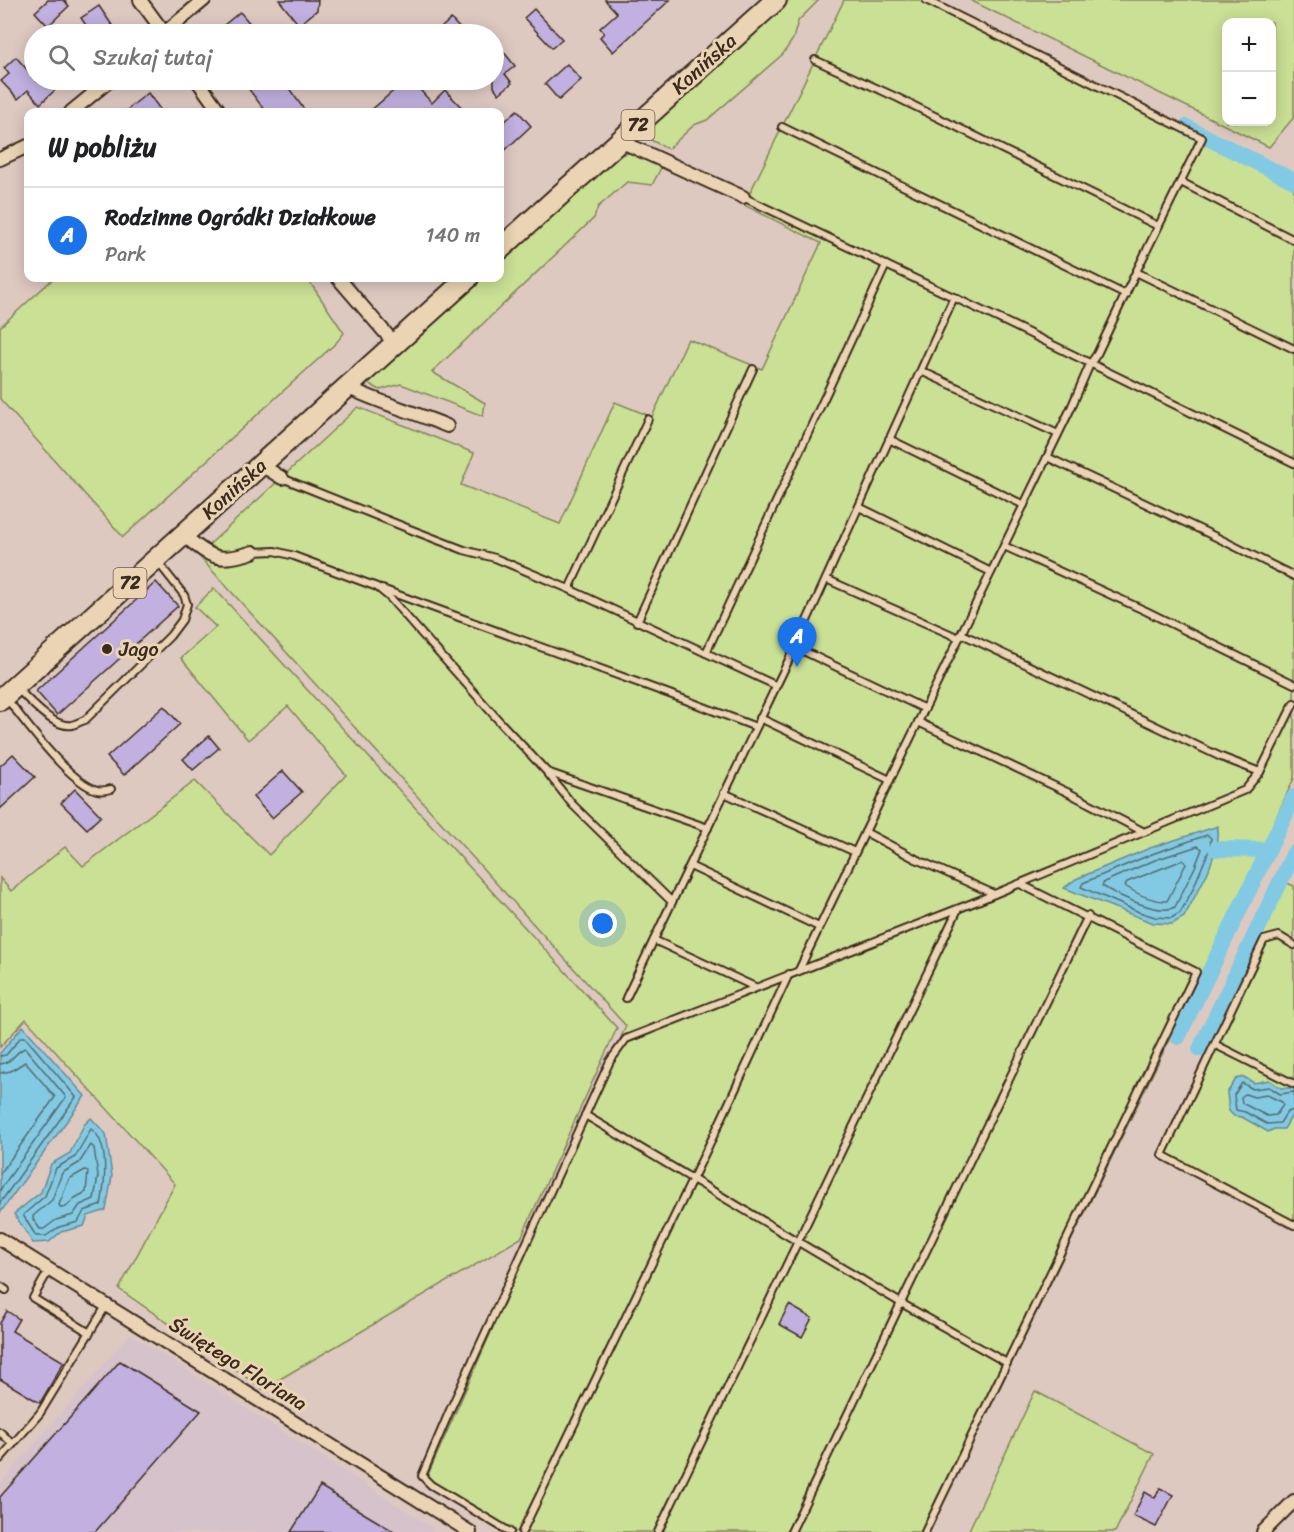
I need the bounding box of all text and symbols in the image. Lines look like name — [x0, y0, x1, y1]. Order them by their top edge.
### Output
map controls — [1222, 18, 1276, 126]
button: + — [1222, 18, 1276, 72]
search box — [24, 24, 504, 90]
street label: Konińska — [663, 24, 745, 104]
text: Szukaj tutaj — [93, 38, 212, 77]
icon: search — [45, 41, 78, 74]
button: − — [1222, 72, 1276, 126]
road number: 72 — [622, 110, 654, 140]
text: W pobliżu — [48, 124, 157, 170]
text: Rodzinne Ogródki Działkowe — [105, 198, 376, 237]
text: A — [61, 218, 74, 253]
text: 140 m — [426, 218, 480, 253]
text: Park — [105, 237, 146, 272]
street label: Konińska — [193, 449, 275, 529]
road number: 72 — [114, 568, 146, 598]
pin: A — [778, 618, 816, 667]
place label: Jago — [118, 632, 159, 667]
marker: Jago — [100, 642, 114, 656]
your location — [588, 909, 617, 938]
street label: Świętego Floriana — [162, 1307, 314, 1421]

